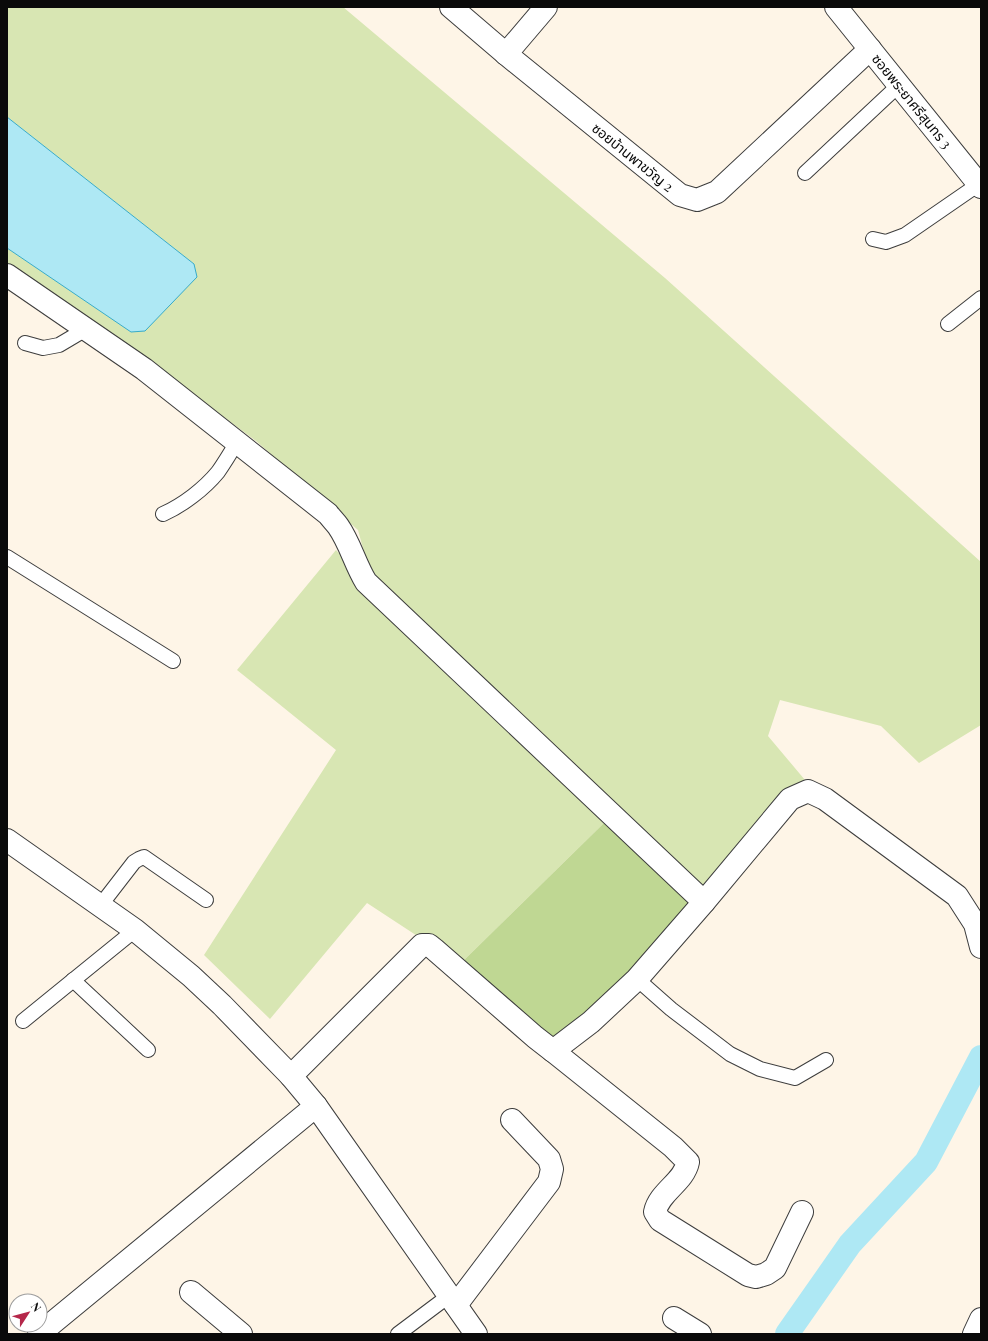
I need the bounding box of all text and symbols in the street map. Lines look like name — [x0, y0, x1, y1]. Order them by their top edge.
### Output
street label: ซอยพระยาศรีสุนทร 3 — [868, 50, 956, 152]
street label: ซอยบ้านพาขวัญ 2 — [588, 118, 678, 196]
north arrow — [8, 1293, 48, 1333]
text: N — [28, 1299, 45, 1314]

